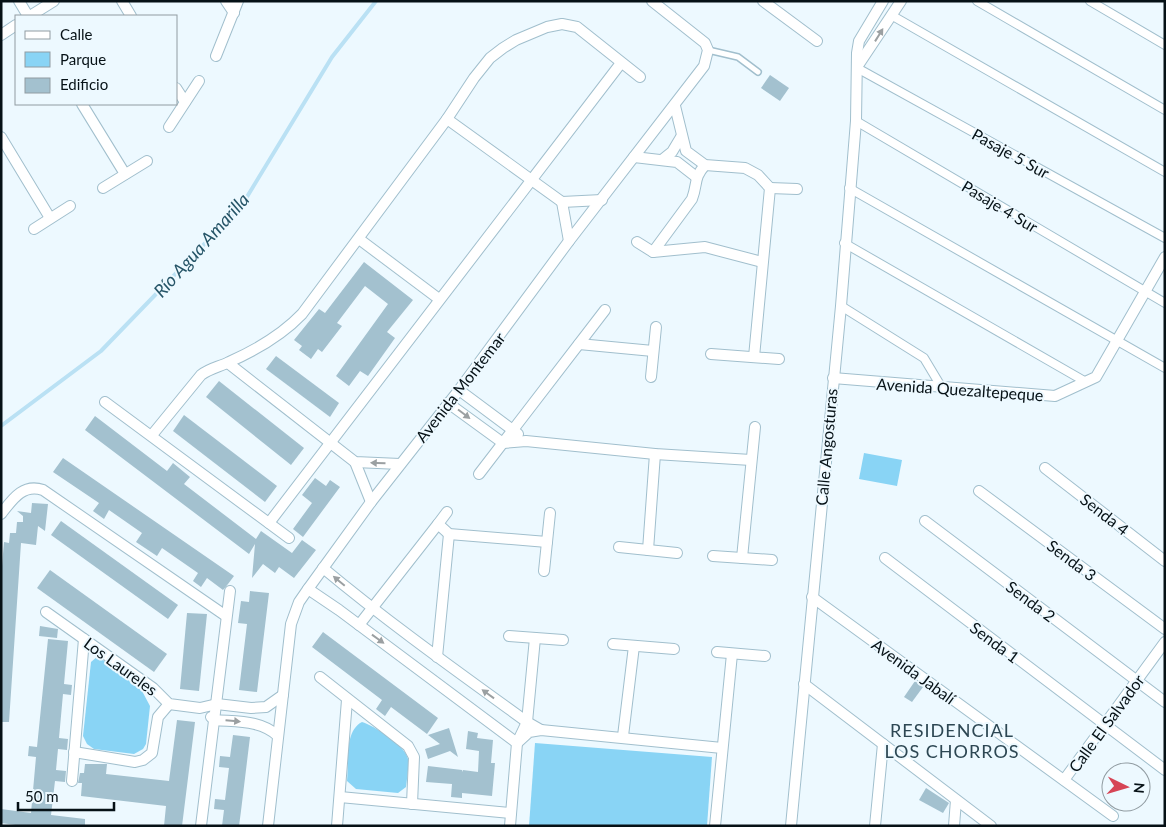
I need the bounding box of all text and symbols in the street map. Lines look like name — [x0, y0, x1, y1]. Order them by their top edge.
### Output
legend — [15, 15, 178, 105]
text: Calle — [60, 25, 93, 43]
one-way arrow — [874, 28, 884, 41]
text: Parque — [60, 50, 106, 68]
text: Edificio — [60, 75, 108, 93]
street label: Pasaje 5 Sur — [969, 124, 1053, 182]
street label: Pasaje 4 Sur — [959, 176, 1042, 236]
water label: Río Agua Amarilla — [149, 188, 253, 302]
street label: Avenida Montemar — [411, 328, 509, 446]
street label: Avenida Quezaltepeque — [876, 374, 1044, 404]
street label: Calle Angosturas — [811, 388, 841, 506]
one-way arrow — [457, 409, 470, 420]
one-way arrow — [370, 459, 386, 467]
street label: Senda 4 — [1077, 489, 1133, 539]
street label: Senda 3 — [1044, 535, 1100, 585]
one-way arrow — [333, 575, 345, 587]
street label: Senda 2 — [1003, 576, 1059, 626]
street label: Senda 1 — [967, 617, 1023, 667]
street label: Los Laureles — [81, 633, 161, 699]
one-way arrow — [372, 634, 385, 644]
street label: Avenida Jabalí — [868, 634, 961, 708]
street label: Calle El Salvador — [1064, 670, 1148, 775]
one-way arrow — [481, 689, 495, 699]
one-way arrow — [225, 717, 241, 725]
district label: RESIDENCIAL LOS CHORROS — [884, 719, 1020, 762]
north arrow — [1101, 762, 1151, 812]
scale bar — [18, 780, 114, 812]
text: N — [1131, 782, 1148, 794]
text: 50 m — [25, 787, 59, 805]

